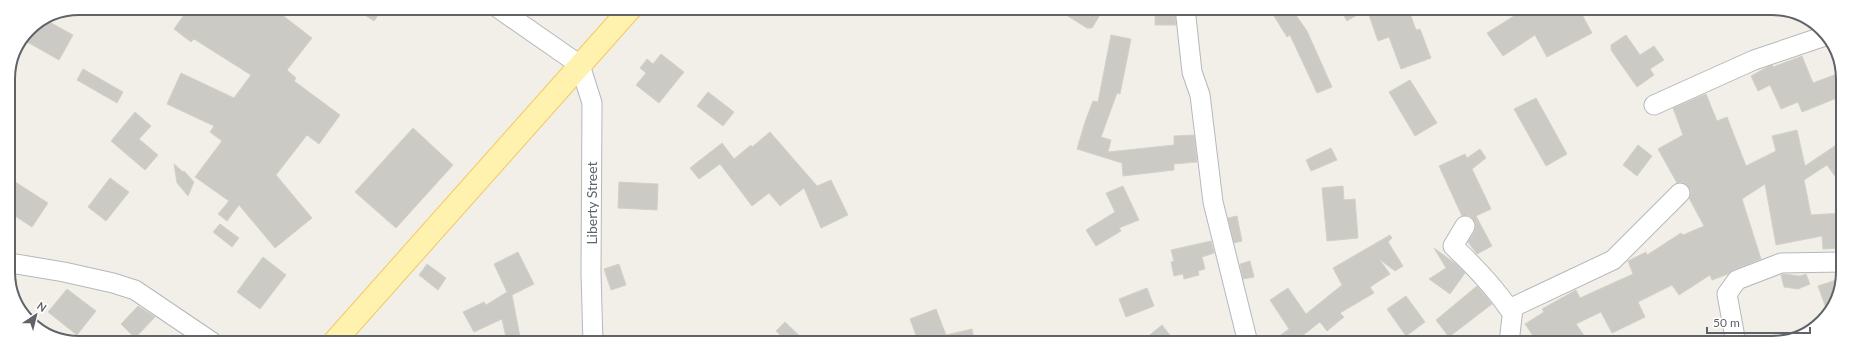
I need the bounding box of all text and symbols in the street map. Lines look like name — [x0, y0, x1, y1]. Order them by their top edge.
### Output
street label: Liberty Street — [583, 161, 600, 245]
north arrow — [16, 295, 56, 335]
text: N — [35, 299, 49, 314]
scale bar — [1707, 309, 1810, 335]
text: 50 m — [1713, 315, 1740, 330]

